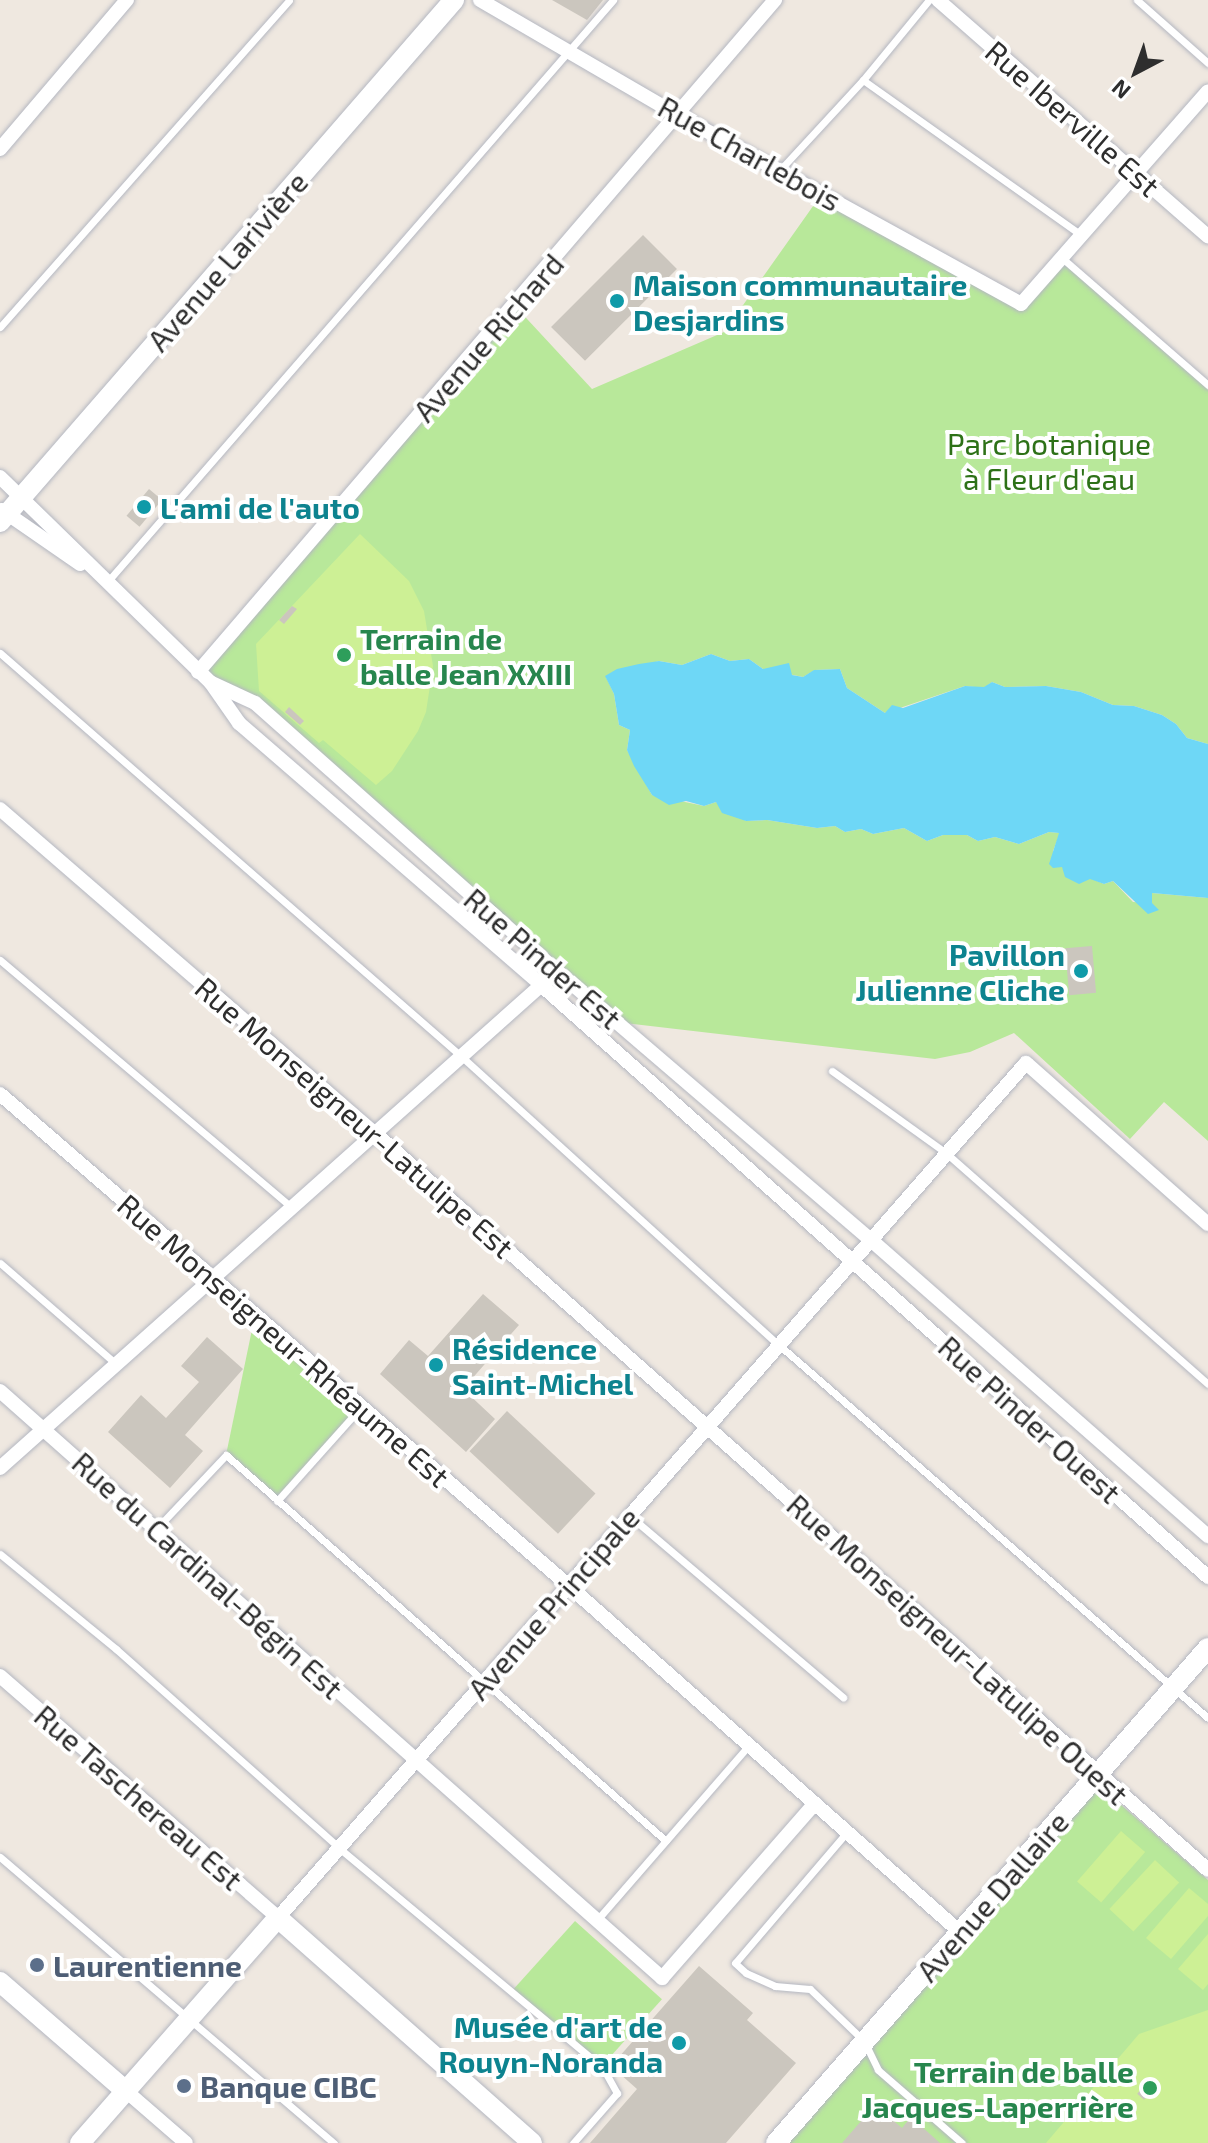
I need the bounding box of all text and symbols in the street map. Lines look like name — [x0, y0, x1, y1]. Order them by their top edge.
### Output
north arrow — [1096, 32, 1176, 112]
street label: Rue Iberville Est — [979, 33, 1167, 203]
text: N — [1106, 75, 1135, 105]
street label: Rue Charlebois — [652, 88, 848, 218]
street label: Avenue Larivière — [139, 164, 315, 358]
street label: Avenue Richard — [405, 246, 571, 428]
place label: Maison communautaire Desjardins — [633, 266, 967, 336]
marker: Maison communautaire Desjardins — [608, 292, 626, 310]
park label: Parc botanique à Fleur d'eau — [947, 425, 1151, 496]
place label: L'ami de l'auto — [160, 489, 360, 525]
marker: L'ami de l'auto — [135, 498, 153, 516]
place label: Terrain de balle Jean XXIII — [360, 620, 573, 690]
marker: Terrain de balle Jean XXIII — [335, 646, 353, 664]
street label: Rue Pinder Est — [457, 880, 629, 1036]
place label: Pavillon Julienne Cliche — [856, 936, 1065, 1006]
marker: Pavillon Julienne Cliche — [1072, 962, 1090, 980]
street label: Rue Monseigneur-Latulipe Est — [188, 969, 522, 1265]
street label: Rue Monseigneur-Rhéaume Est — [111, 1186, 457, 1494]
street label: Rue Pinder Ouest — [931, 1328, 1129, 1510]
place label: Résidence Saint-Michel — [452, 1330, 633, 1400]
marker: Résidence Saint-Michel — [427, 1356, 445, 1374]
street label: Rue du Cardinal-Bégin Est — [65, 1444, 351, 1706]
street label: Rue Monseigneur-Latulipe Ouest — [780, 1486, 1136, 1812]
street label: Avenue Principale — [460, 1500, 646, 1706]
street label: Rue Taschereau Est — [27, 1697, 251, 1897]
street label: Avenue Dallaire — [909, 1804, 1075, 1988]
place label: Laurentienne — [53, 1947, 242, 1983]
marker: Laurentienne — [28, 1956, 46, 1974]
place label: Musée d'art de Rouyn-Noranda — [439, 2008, 663, 2078]
marker: Musée d'art de Rouyn-Noranda — [670, 2034, 688, 2052]
place label: Terrain de balle Jacques-Laperrière — [861, 2053, 1134, 2124]
place label: Banque CIBC — [200, 2068, 377, 2104]
marker: Banque CIBC — [175, 2077, 193, 2095]
marker: Terrain de balle Jacques-Laperrière — [1141, 2079, 1159, 2097]

